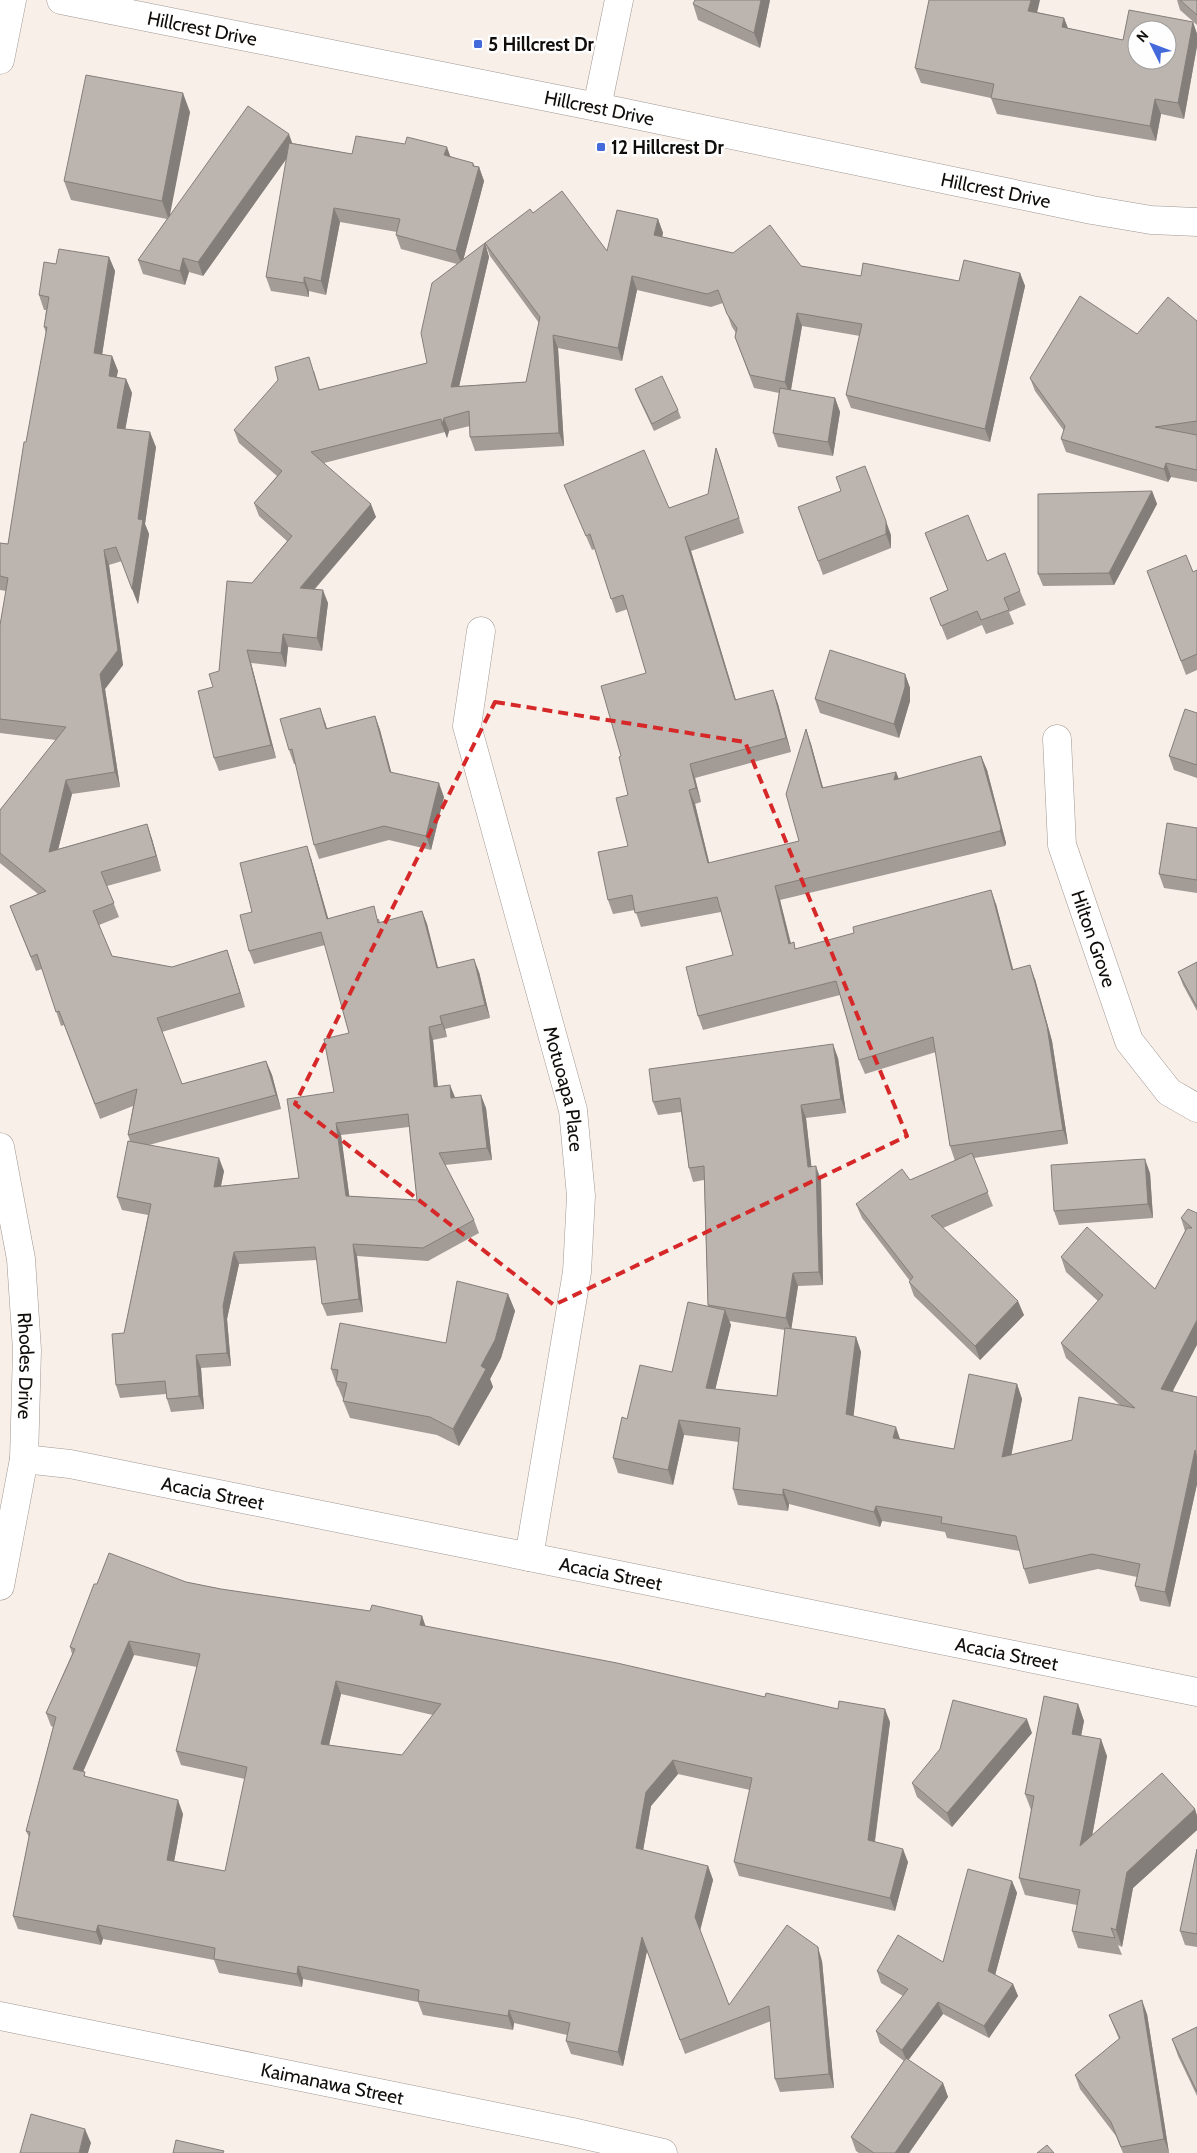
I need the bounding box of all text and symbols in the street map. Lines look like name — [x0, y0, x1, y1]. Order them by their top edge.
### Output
street label: Hillcrest Drive — [145, 6, 259, 51]
north arrow — [1127, 20, 1177, 70]
text: N — [1132, 27, 1152, 46]
place label: 5 Hillcrest Dr — [488, 33, 595, 56]
marker: 5 Hillcrest Dr — [472, 38, 484, 50]
street label: Hillcrest Drive — [542, 86, 656, 131]
place label: 12 Hillcrest Dr — [611, 136, 724, 159]
marker: 12 Hillcrest Dr — [595, 141, 607, 153]
street label: Hillcrest Drive — [939, 168, 1053, 213]
street label: Hilton Grove — [1066, 887, 1121, 990]
street label: Motuoapa Place — [538, 1024, 588, 1153]
street label: Rhodes Drive — [13, 1312, 38, 1420]
street label: Acacia Street — [159, 1472, 267, 1515]
street label: Acacia Street — [557, 1552, 665, 1596]
street label: Acacia Street — [953, 1632, 1061, 1676]
street label: Kaimanawa Street — [259, 2058, 406, 2110]

